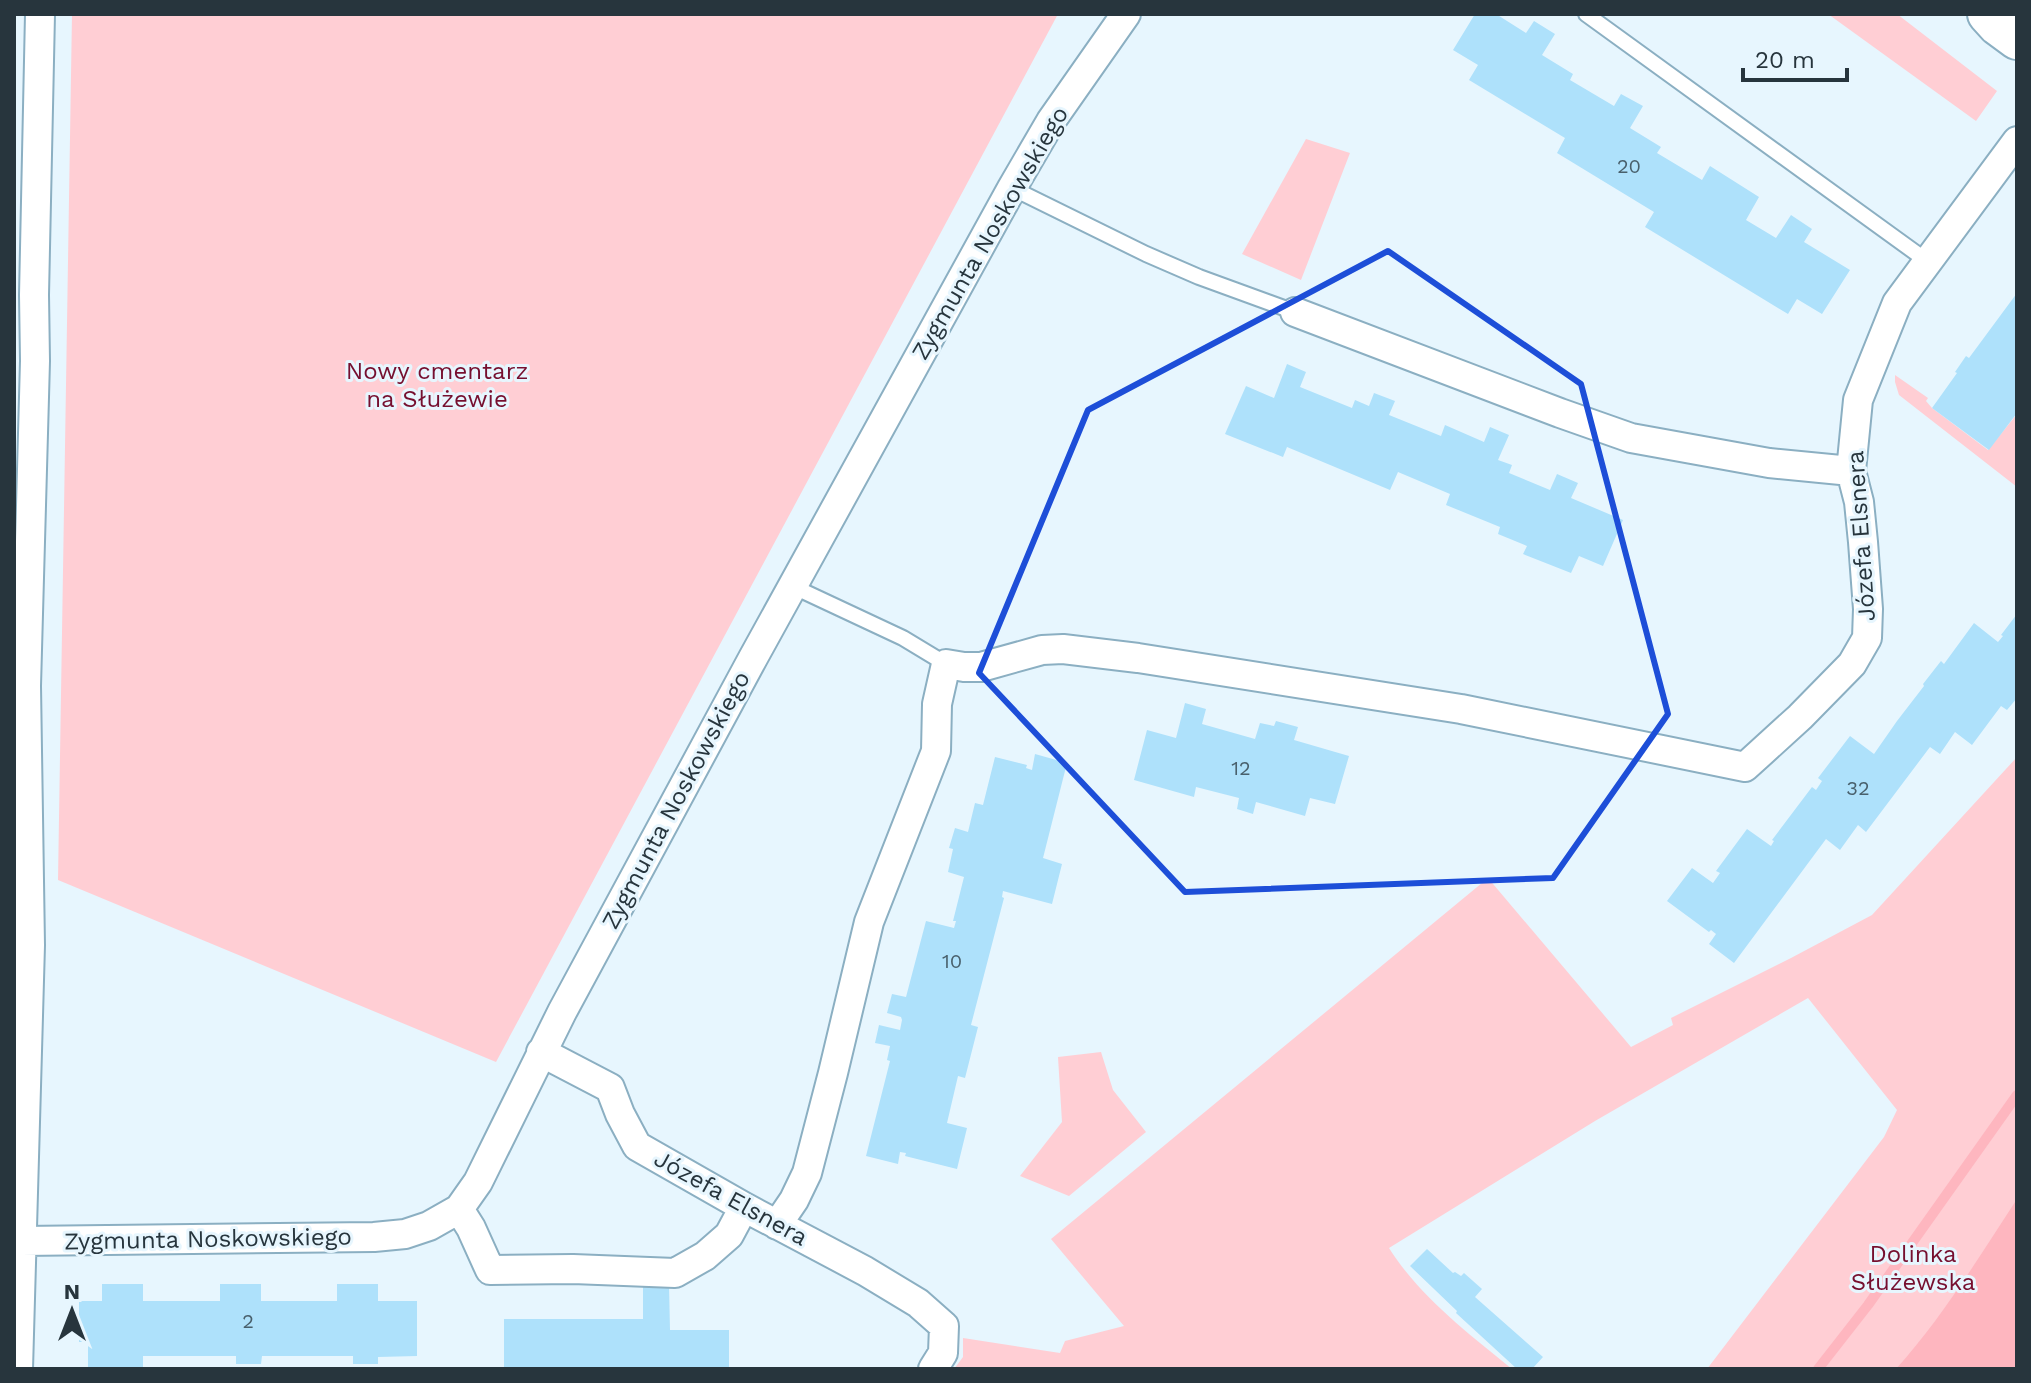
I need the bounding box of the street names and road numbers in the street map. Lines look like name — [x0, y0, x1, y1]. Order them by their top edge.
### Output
street label: Zygmunta Noskowskiego — [906, 101, 1074, 365]
street label: Józefa Elsnera — [1841, 450, 1881, 622]
street label: Zygmunta Noskowskiego — [596, 666, 756, 934]
street label: Józefa Elsnera — [649, 1144, 813, 1252]
street label: Zygmunta Noskowskiego — [64, 1222, 352, 1256]

